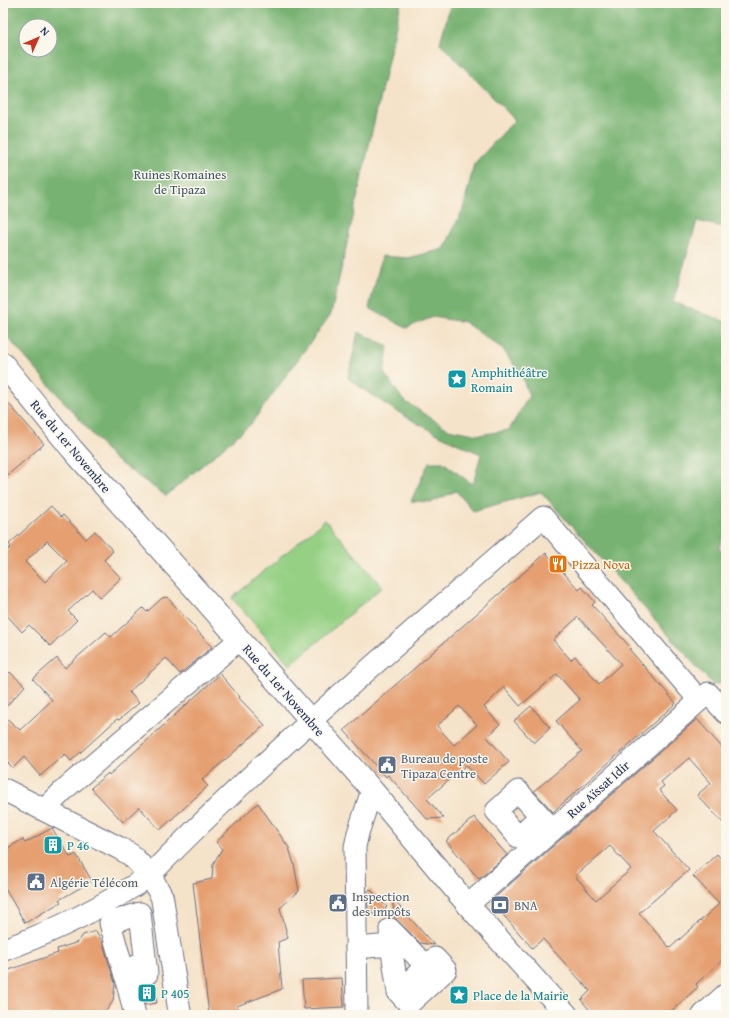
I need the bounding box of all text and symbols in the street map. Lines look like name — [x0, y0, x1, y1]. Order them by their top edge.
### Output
north arrow — [18, 18, 58, 58]
text: N — [37, 23, 54, 40]
park label: Ruines Romaines de Tipaza — [134, 165, 226, 199]
place label: Amphithéâtre Romain — [471, 363, 547, 397]
place icon: Amphithéâtre Romain — [446, 368, 468, 390]
street label: Rue du 1er Novembre — [26, 396, 115, 497]
restaurant icon: Pizza Nova — [547, 553, 569, 575]
place label: Pizza Nova — [572, 555, 631, 574]
street label: Rue du 1er Novembre — [238, 640, 329, 741]
place label: Bureau de poste Tipaza Centre — [401, 749, 488, 783]
public building icon: Bureau de poste Tipaza Centre — [376, 754, 398, 776]
street label: Rue Aïssat Idir — [563, 755, 634, 823]
building icon: P 46 — [42, 834, 64, 856]
place label: P 46 — [67, 836, 89, 855]
public building icon: Algérie Télécom — [25, 871, 47, 893]
place label: Algérie Télécom — [50, 873, 139, 892]
place label: Inspection des impôts — [352, 887, 411, 921]
public building icon: Inspection des impôts — [327, 892, 349, 914]
bank icon: BNA — [489, 894, 511, 916]
place label: BNA — [514, 896, 538, 915]
building icon: P 405 — [136, 982, 158, 1004]
place label: P 405 — [161, 984, 190, 1003]
place icon: Place de la Mairie — [448, 984, 470, 1006]
place label: Place de la Mairie — [473, 986, 569, 1005]

